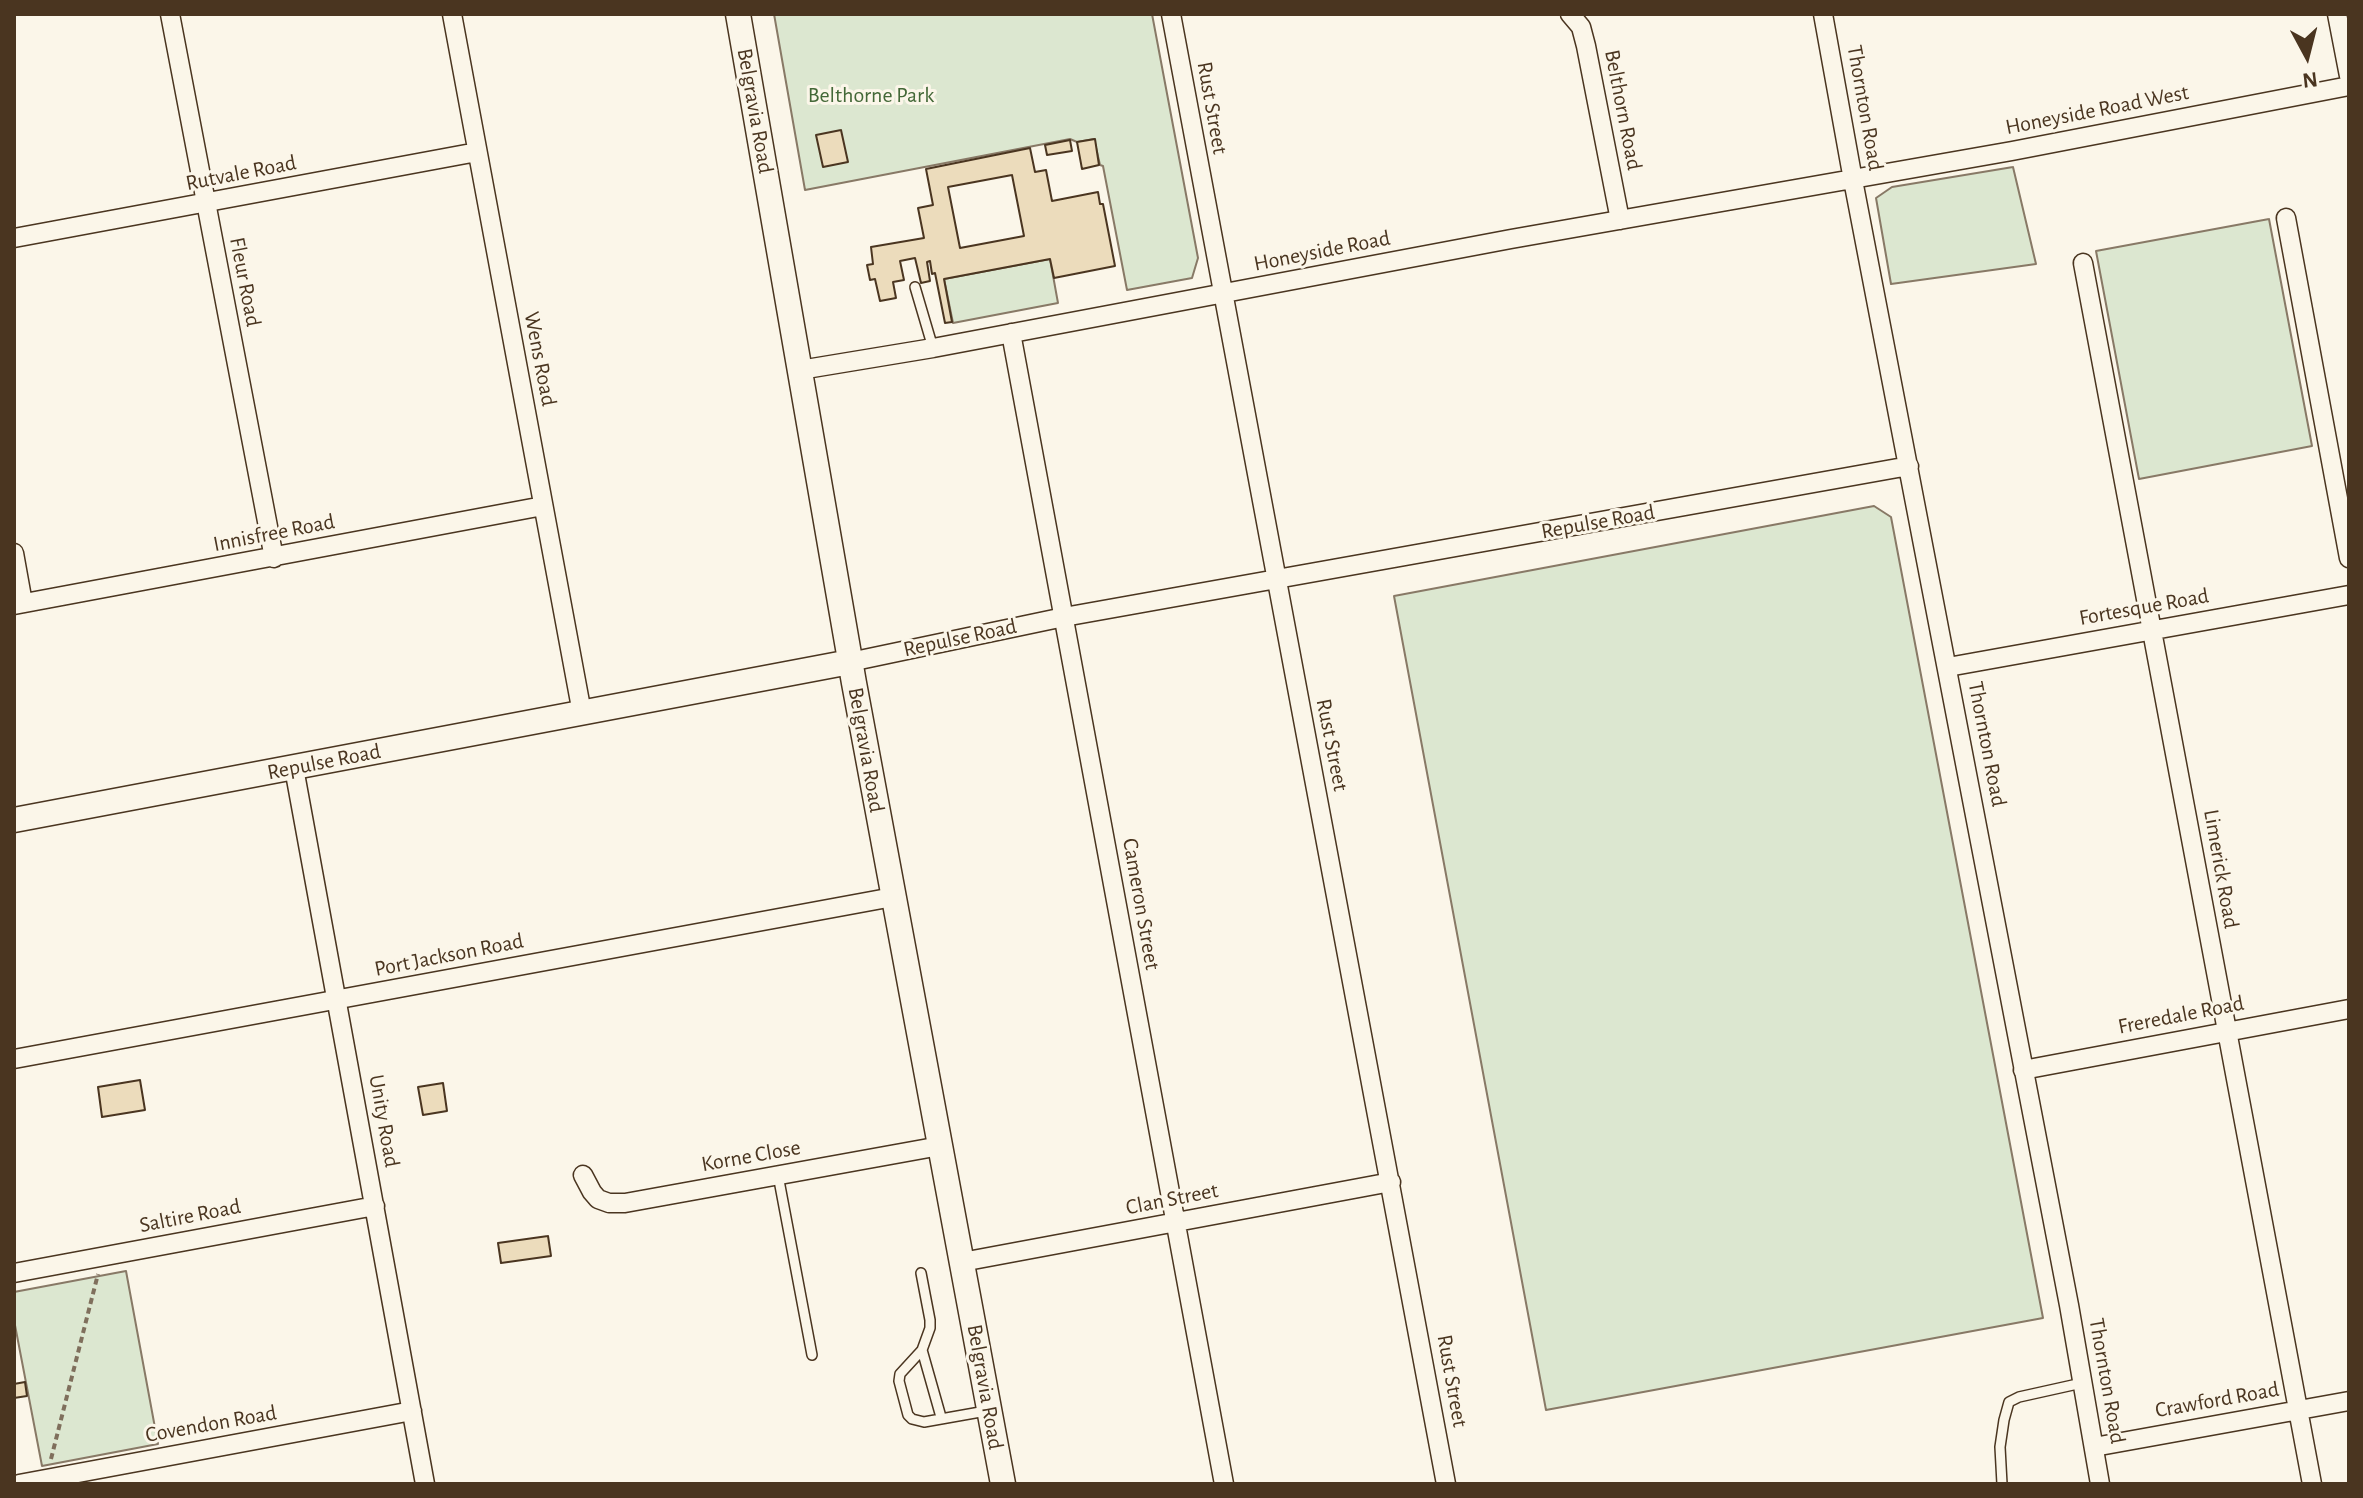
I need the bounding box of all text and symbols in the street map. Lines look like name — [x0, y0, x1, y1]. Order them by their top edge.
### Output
north arrow — [2267, 16, 2347, 96]
street label: Thornton Road — [1841, 43, 1889, 173]
street label: Belgravia Road — [731, 46, 779, 176]
street label: Belthorn Road — [1598, 48, 1648, 172]
street label: Rust Street — [1191, 60, 1233, 156]
text: N — [2301, 68, 2319, 92]
street label: Honeyside Road West — [2003, 79, 2191, 141]
park label: Belthorne Park — [808, 82, 934, 108]
street label: Rutvale Road — [183, 149, 299, 197]
street label: Honeyside Road — [1252, 225, 1392, 277]
street label: Fleur Road — [223, 235, 267, 329]
street label: Wens Road — [518, 310, 562, 408]
street label: Repulse Road — [1539, 499, 1657, 545]
street label: Innisfree Road — [211, 508, 337, 558]
street label: Fortesque Road — [2077, 583, 2211, 631]
street label: Repulse Road — [901, 613, 1019, 663]
street label: Thornton Road — [1962, 679, 2012, 809]
street label: Belgravia Road — [842, 685, 890, 815]
street label: Rust Street — [1310, 697, 1354, 793]
street label: Repulse Road — [265, 738, 383, 786]
street label: Limerick Road — [2198, 807, 2244, 931]
street label: Cameron Street — [1116, 836, 1166, 972]
street label: Port Jackson Road — [372, 928, 526, 982]
street label: Freredale Road — [2116, 990, 2246, 1040]
street label: Unity Road — [363, 1073, 405, 1169]
street label: Korne Close — [699, 1134, 803, 1178]
street label: Clan Street — [1124, 1177, 1220, 1221]
street label: Saltire Road — [137, 1193, 243, 1239]
street label: Thornton Road — [2083, 1316, 2131, 1446]
street label: Belgravia Road — [961, 1322, 1009, 1452]
street label: Rust Street — [1431, 1333, 1473, 1429]
street label: Crawford Road — [2153, 1376, 2281, 1424]
street label: Covendon Road — [143, 1399, 279, 1449]

